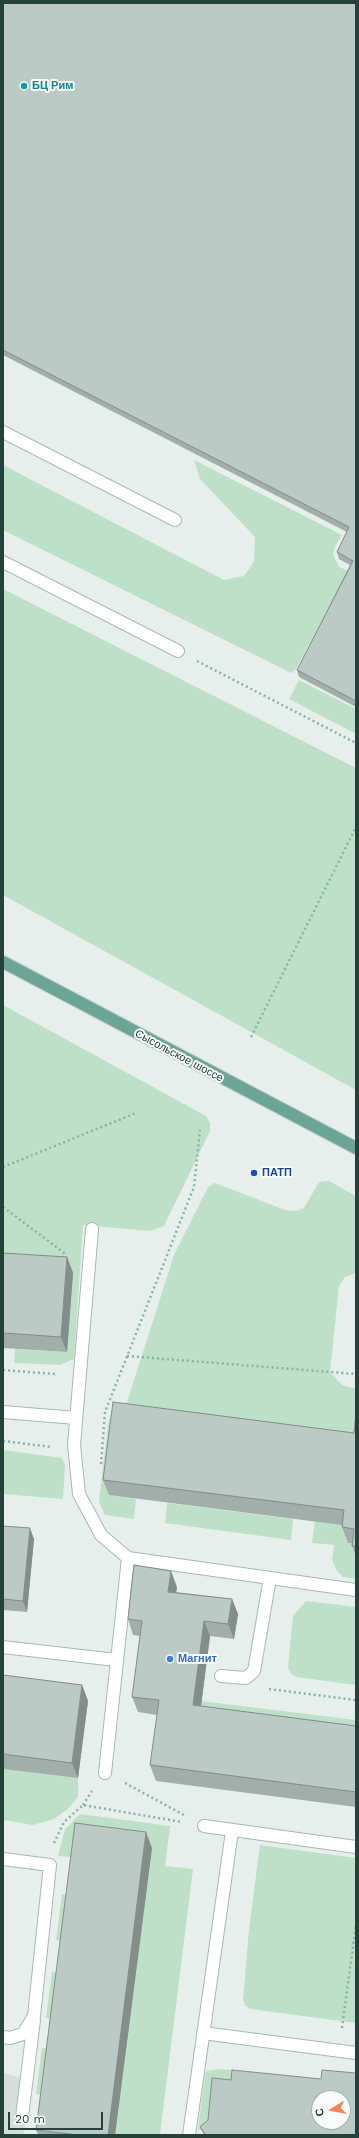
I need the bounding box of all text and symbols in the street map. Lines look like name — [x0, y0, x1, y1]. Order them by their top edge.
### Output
place label: БЦ Рим — [32, 79, 73, 93]
marker: БЦ Рим — [19, 81, 29, 91]
street label: Сысольское шоссе — [133, 1027, 225, 1085]
place label: ПАТП — [262, 1166, 292, 1180]
marker: ПАТП — [249, 1168, 259, 1178]
place label: Магнит — [178, 1652, 217, 1666]
marker: Магнит — [165, 1654, 175, 1664]
north arrow — [311, 2090, 351, 2130]
scale bar — [10, 2104, 105, 2130]
text: С — [313, 2107, 327, 2117]
text: 20 m — [15, 2112, 45, 2126]

